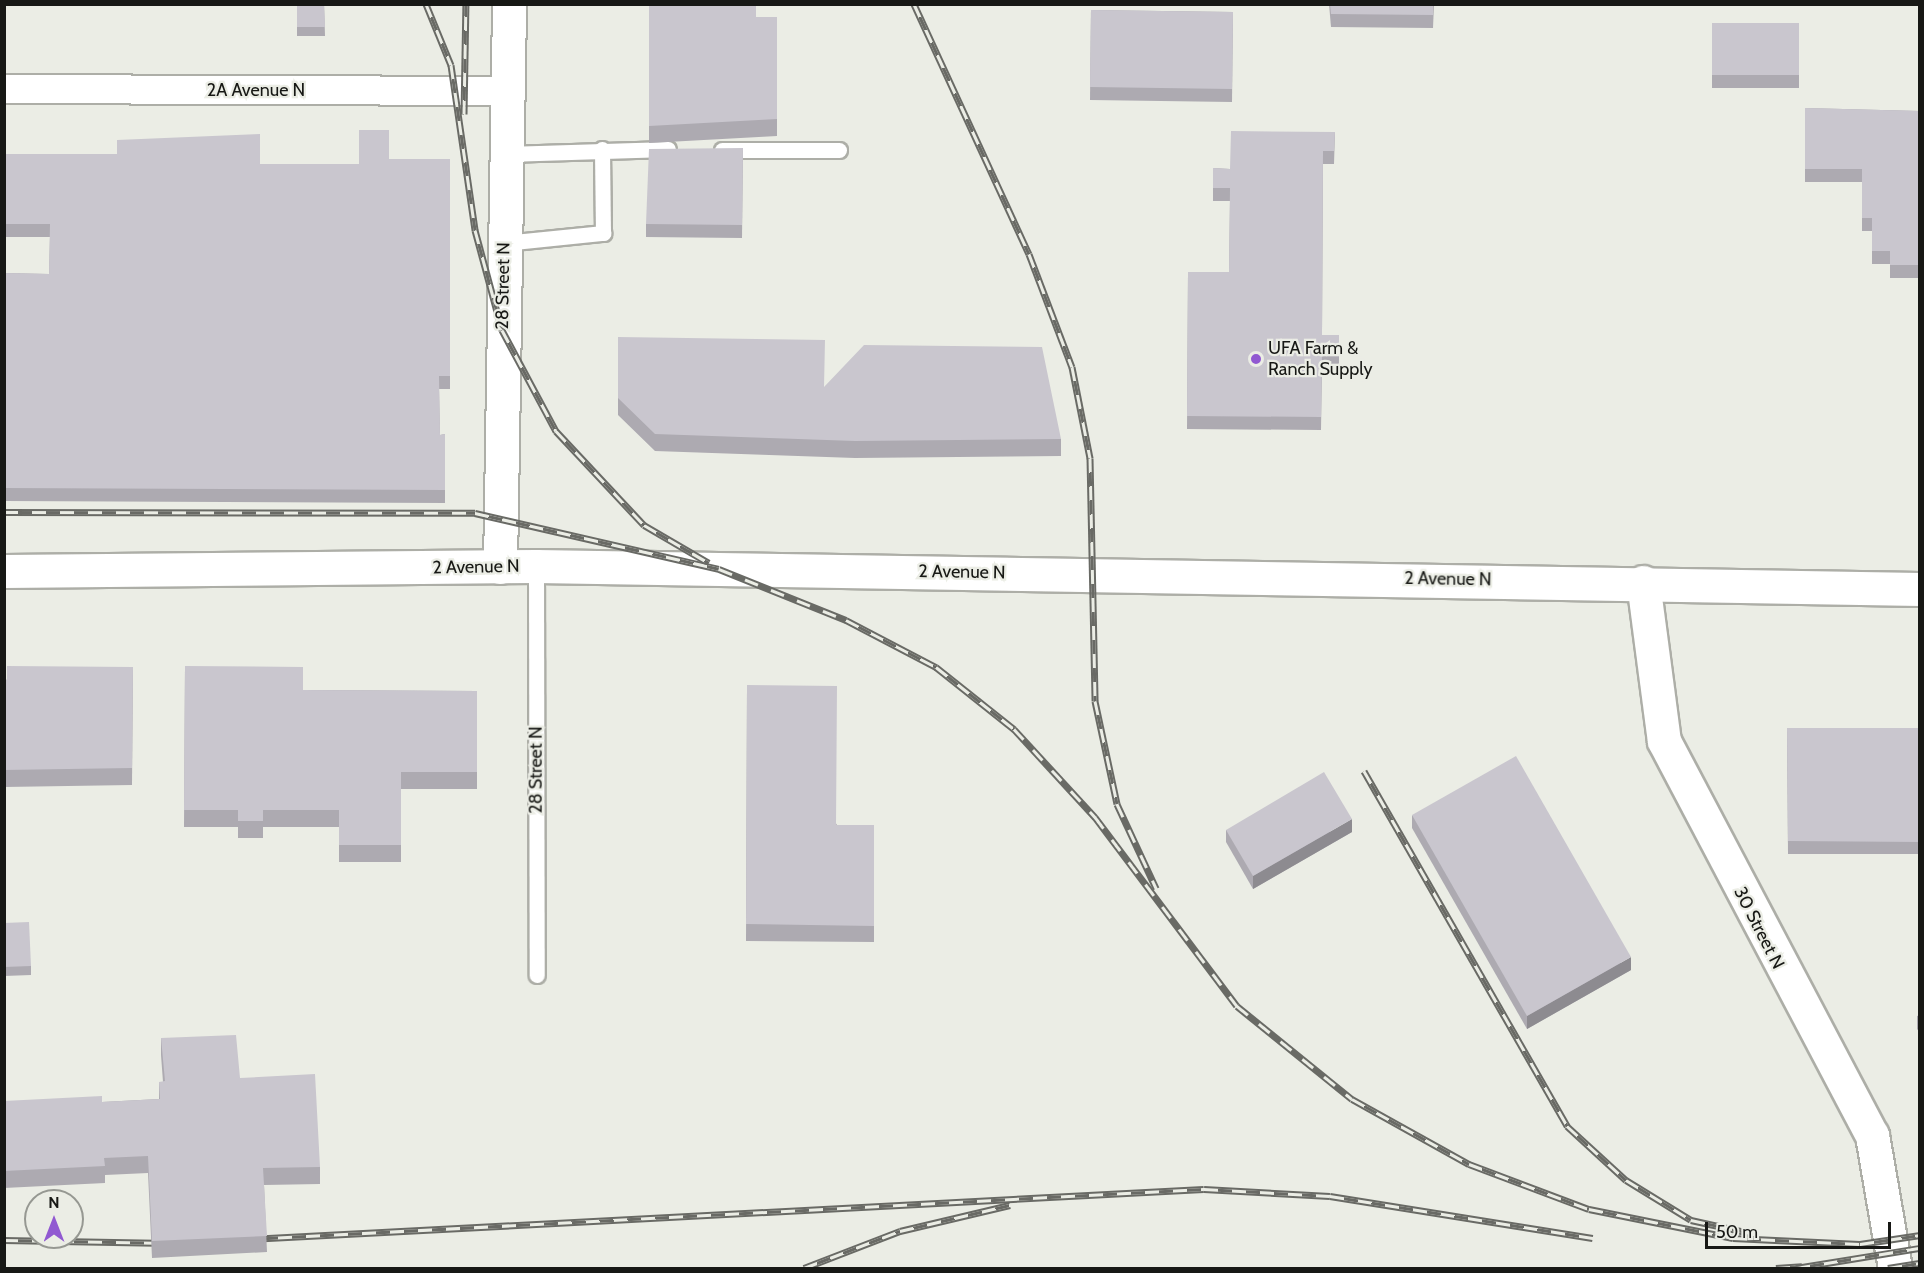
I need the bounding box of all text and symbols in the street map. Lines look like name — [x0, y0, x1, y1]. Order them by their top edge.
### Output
street label: 2A Avenue N — [207, 79, 305, 101]
street label: 28 Street N — [491, 242, 515, 330]
place label: UFA Farm & Ranch Supply — [1268, 338, 1373, 380]
marker: UFA Farm & Ranch Supply — [1249, 352, 1263, 366]
street label: 2 Avenue N — [432, 555, 520, 579]
street label: 2 Avenue N — [918, 560, 1006, 584]
street label: 2 Avenue N — [1404, 567, 1492, 591]
street label: 28 Street N — [525, 726, 547, 814]
street label: 30 Street N — [1729, 883, 1789, 973]
north arrow — [24, 1189, 84, 1249]
text: N — [48, 1193, 60, 1212]
scale bar — [1708, 1210, 1894, 1248]
text: 50 m — [1716, 1221, 1758, 1243]

